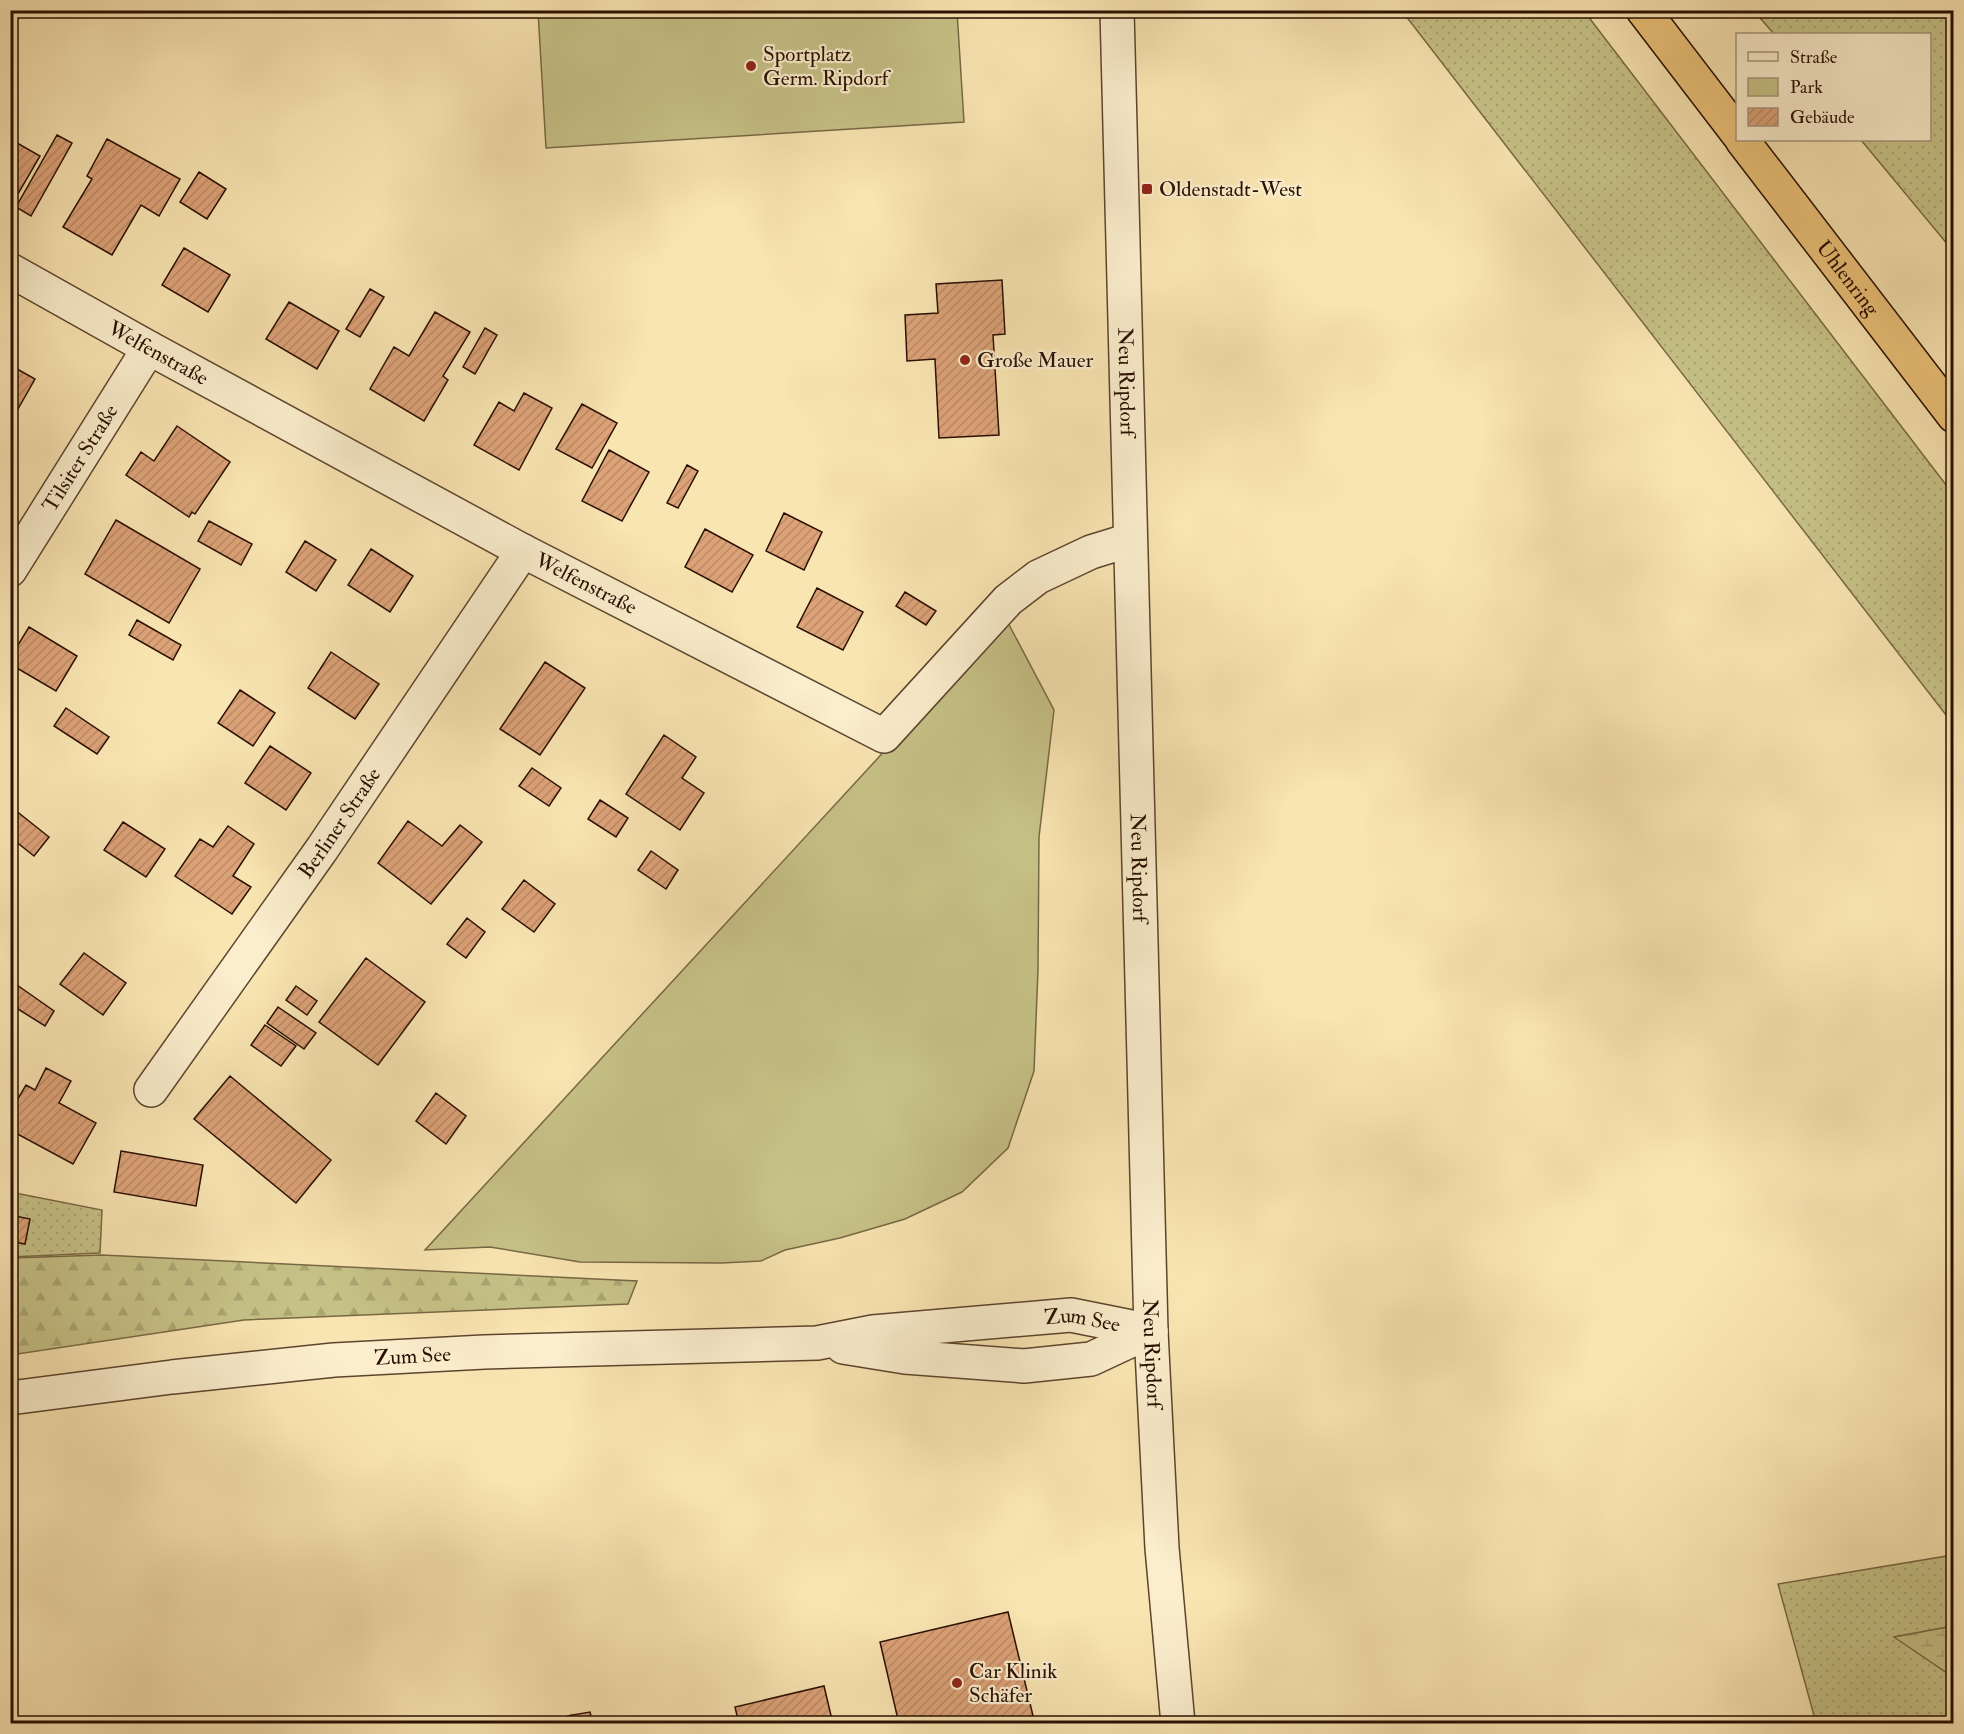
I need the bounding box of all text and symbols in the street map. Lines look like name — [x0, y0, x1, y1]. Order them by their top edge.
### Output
legend — [1736, 33, 1931, 141]
place label: Sportplatz Germ. Ripdorf — [763, 41, 891, 92]
text: Straße — [1790, 46, 1838, 69]
marker: Sportplatz Germ. Ripdorf — [744, 59, 758, 73]
text: Park — [1790, 76, 1823, 99]
text: Gebäude — [1790, 106, 1855, 129]
place label: Oldenstadt-West — [1159, 176, 1302, 203]
marker: Oldenstadt-West — [1140, 182, 1154, 196]
street label: Uhlenring — [1810, 235, 1886, 322]
street label: Welfenstraße — [103, 314, 214, 391]
street label: Neu Ripdorf — [1112, 327, 1142, 440]
place label: Große Mauer — [977, 347, 1093, 374]
marker: Große Mauer — [958, 353, 972, 367]
street label: Tilsiter Straße — [36, 399, 124, 517]
street label: Welfenstraße — [530, 546, 642, 621]
street label: Berliner Straße — [292, 762, 387, 883]
street label: Neu Ripdorf — [1124, 813, 1154, 926]
street label: Neu Ripdorf — [1137, 1299, 1169, 1412]
street label: Zum See — [1043, 1302, 1123, 1338]
street label: Zum See — [374, 1340, 452, 1371]
place label: Car Klinik Schäfer — [969, 1658, 1057, 1709]
marker: Car Klinik Schäfer — [950, 1676, 964, 1690]

